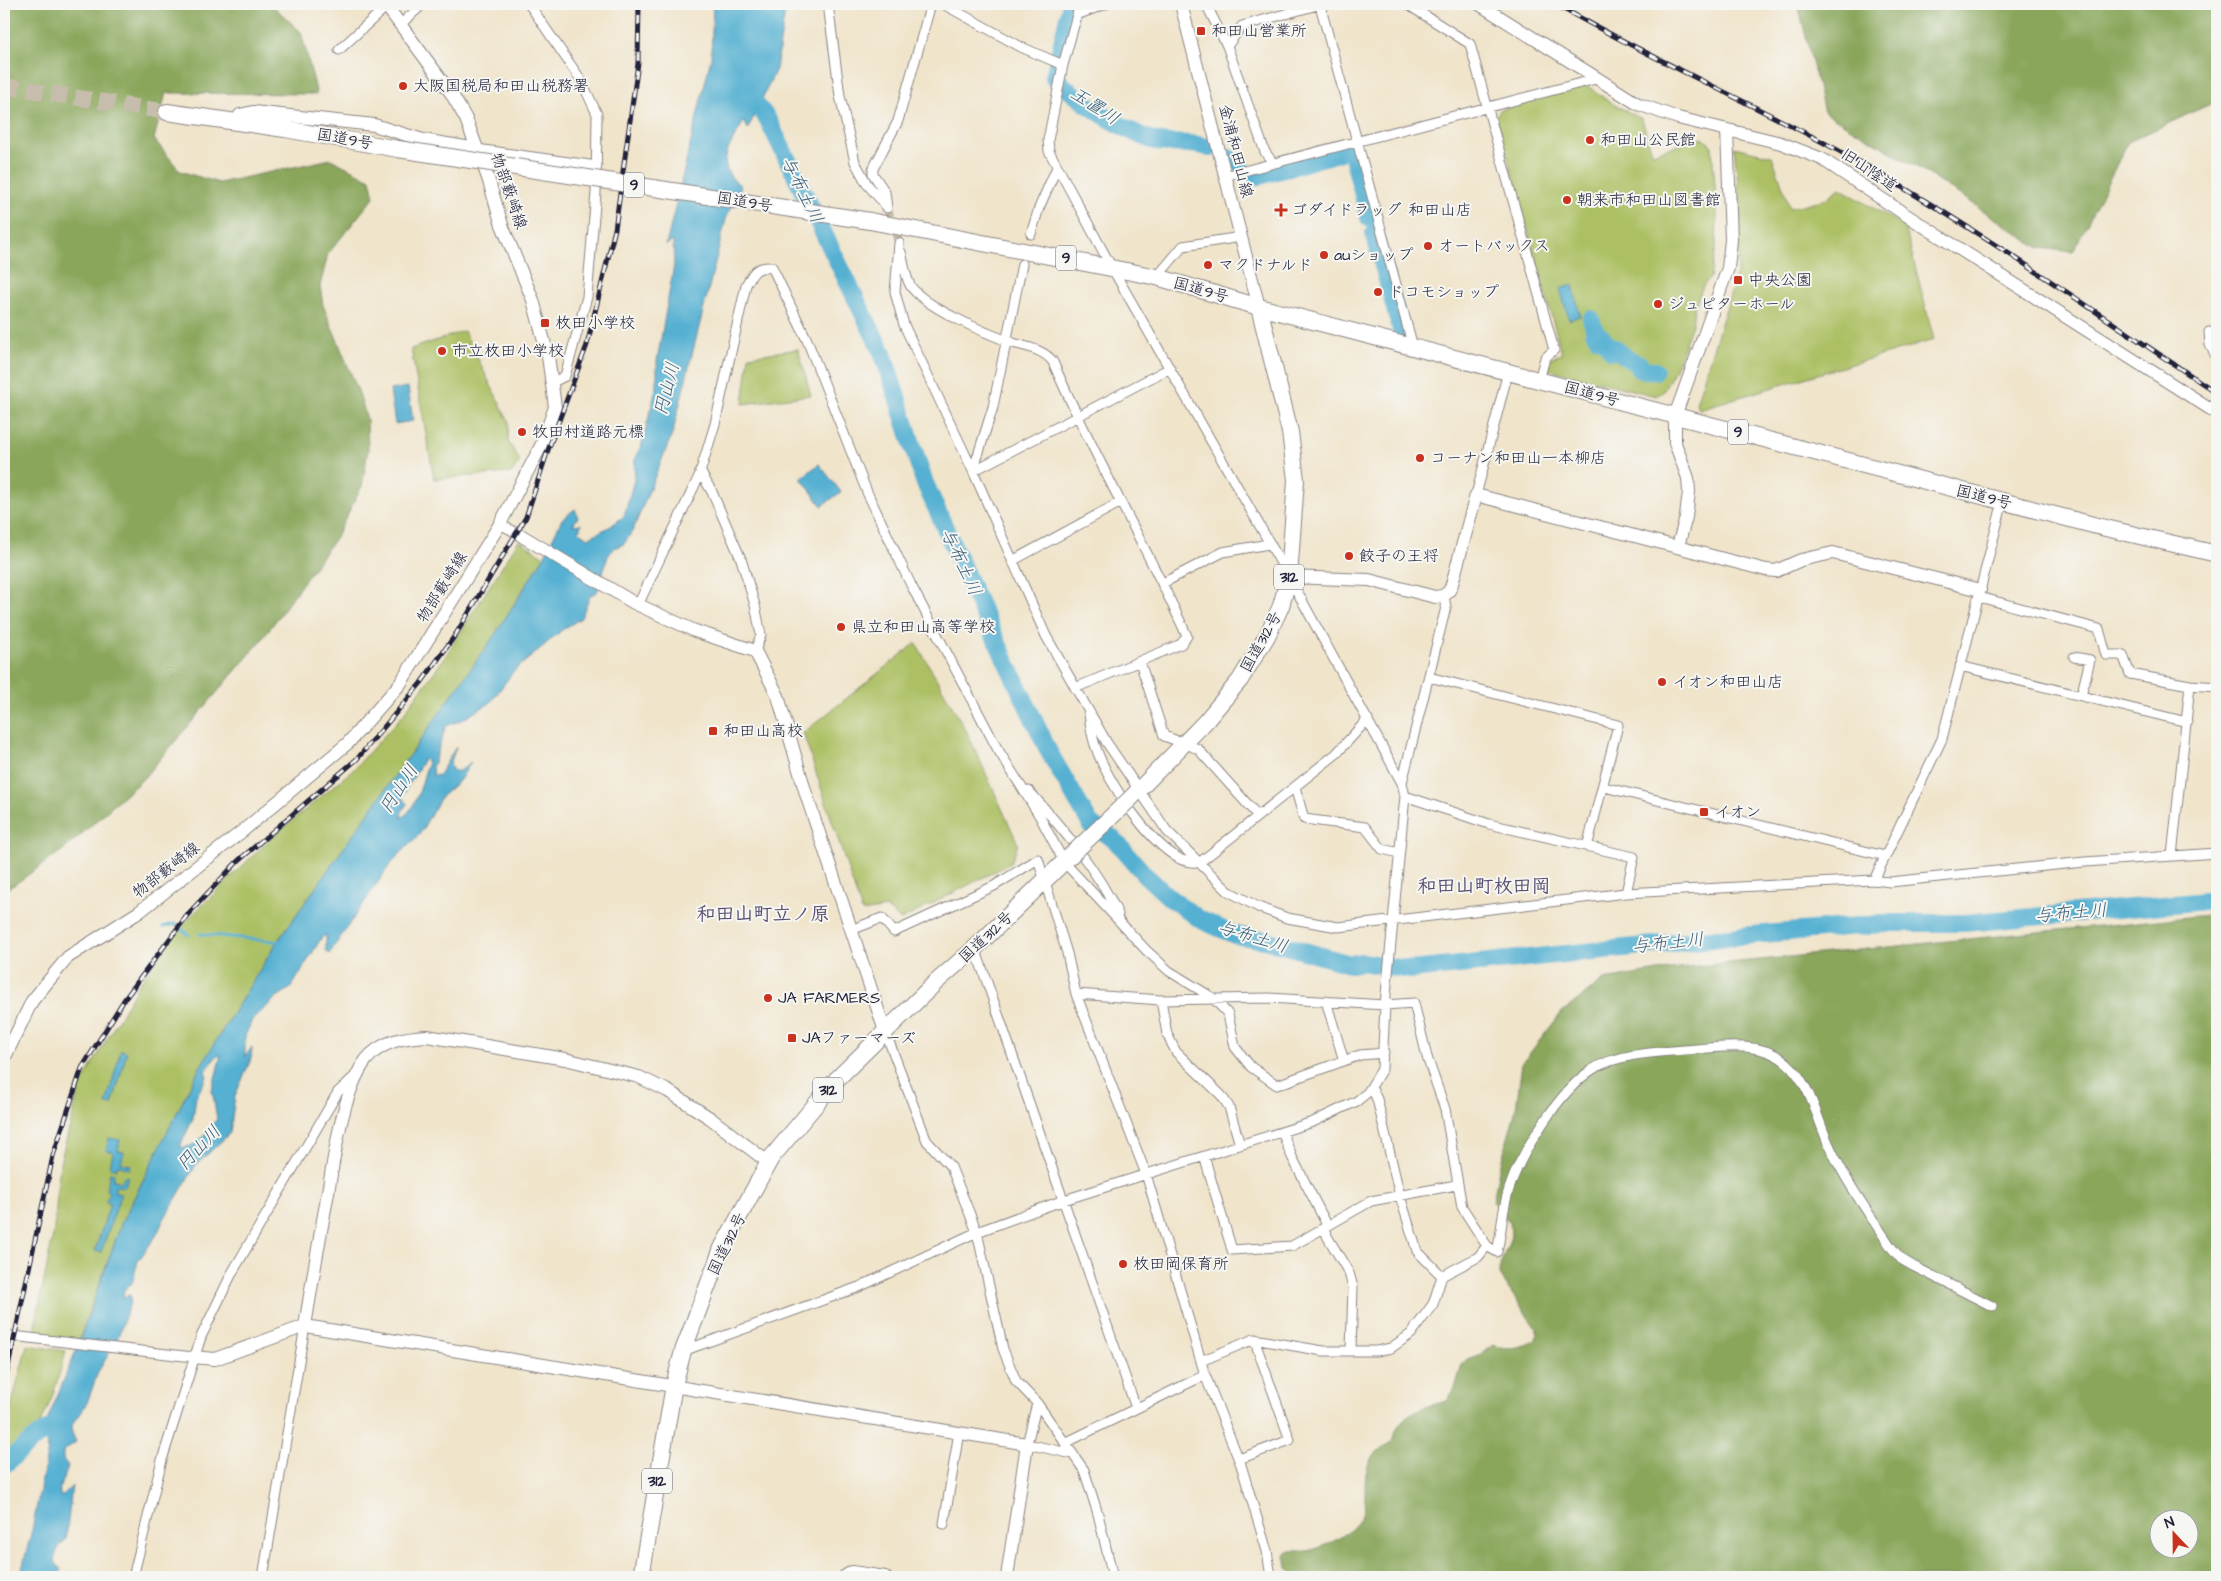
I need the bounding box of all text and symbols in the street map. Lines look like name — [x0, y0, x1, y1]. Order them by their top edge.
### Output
place label: 和田山営業所 — [1211, 20, 1307, 42]
marker: 和田山営業所 — [1195, 25, 1207, 37]
place label: 大阪国税局和田山税務署 — [413, 75, 589, 97]
marker: 大阪国税局和田山税務署 — [397, 80, 409, 92]
water label: 玉置川 — [1066, 81, 1124, 131]
street label: 金浦和田山線 — [1214, 102, 1258, 200]
street label: 国道9号 — [315, 123, 375, 155]
place label: 和田山公民館 — [1600, 129, 1696, 151]
marker: 和田山公民館 — [1584, 134, 1596, 146]
street label: 旧山陰道 — [1836, 143, 1902, 197]
street label: 物部藪崎線 — [486, 150, 532, 232]
water label: 与布土川 — [775, 152, 829, 228]
road number: 9 — [624, 172, 644, 198]
street label: 国道9号 — [715, 187, 775, 217]
place label: 朝来市和田山図書館 — [1577, 189, 1721, 211]
marker: 朝来市和田山図書館 — [1561, 194, 1573, 206]
place label: ゴダイドラッグ 和田山店 — [1291, 199, 1472, 221]
marker: ゴダイドラッグ 和田山店 — [1275, 204, 1287, 216]
place label: オートバックス — [1438, 235, 1550, 257]
marker: オートバックス — [1422, 240, 1434, 252]
place label: auショップ — [1334, 244, 1414, 266]
road number: 9 — [1056, 246, 1076, 270]
marker: auショップ — [1318, 249, 1330, 261]
place label: マクドナルド — [1218, 254, 1313, 276]
marker: マクドナルド — [1202, 259, 1214, 271]
place label: 中央公園 — [1748, 269, 1812, 291]
street label: 国道9号 — [1171, 272, 1231, 308]
marker: 中央公園 — [1732, 274, 1744, 286]
place label: ドコモショップ — [1388, 281, 1499, 303]
marker: ドコモショップ — [1372, 286, 1384, 298]
place label: ジュピターホール — [1668, 293, 1795, 315]
marker: ジュピターホール — [1652, 298, 1664, 310]
place label: 枚田小学校 — [555, 312, 635, 334]
marker: 枚田小学校 — [539, 317, 551, 329]
place label: 市立枚田小学校 — [452, 340, 564, 362]
marker: 市立枚田小学校 — [436, 345, 448, 357]
water label: 円山川 — [648, 360, 686, 418]
street label: 国道9号 — [1562, 376, 1622, 412]
road number: 9 — [1728, 420, 1748, 444]
place label: 牧田村道路元標 — [532, 421, 644, 443]
marker: 牧田村道路元標 — [516, 426, 528, 438]
place label: コーナン和田山一本柳店 — [1430, 447, 1606, 469]
marker: コーナン和田山一本柳店 — [1414, 452, 1426, 464]
street label: 国道9号 — [1954, 479, 2014, 515]
water label: 与布土川 — [934, 524, 988, 600]
place label: 餃子の王将 — [1359, 545, 1439, 567]
street label: 物部藪崎線 — [411, 547, 473, 627]
marker: 餃子の王将 — [1343, 550, 1355, 562]
road number: 312 — [1274, 564, 1304, 590]
street label: 国道312号 — [1235, 607, 1287, 677]
place label: 県立和田山高等学校 — [851, 616, 995, 638]
marker: 県立和田山高等学校 — [835, 621, 847, 633]
place label: イオン和田山店 — [1672, 671, 1783, 693]
marker: イオン和田山店 — [1656, 676, 1668, 688]
place label: 和田山高校 — [723, 720, 803, 742]
marker: 和田山高校 — [707, 725, 719, 737]
water label: 円山川 — [374, 760, 424, 818]
place label: イオン — [1714, 801, 1761, 823]
marker: イオン — [1698, 806, 1710, 818]
street label: 物部藪崎線 — [128, 837, 204, 903]
district label: 和田山町枚田岡 — [1417, 873, 1551, 900]
water label: 与布土川 — [2034, 897, 2108, 929]
district label: 和田山町立ノ原 — [696, 901, 830, 928]
street label: 国道312号 — [954, 906, 1018, 968]
water label: 与布土川 — [1215, 915, 1291, 959]
water label: 与布土川 — [1631, 927, 1705, 959]
place label: JA FARMERS — [778, 987, 880, 1009]
marker: JA FARMERS — [762, 992, 774, 1004]
place label: JAファーマーズ — [802, 1027, 916, 1049]
marker: JAファーマーズ — [786, 1032, 798, 1044]
road number: 312 — [813, 1078, 843, 1102]
water label: 円山川 — [171, 1120, 227, 1176]
street label: 国道312号 — [702, 1209, 752, 1279]
place label: 枚田岡保育所 — [1133, 1253, 1229, 1275]
marker: 枚田岡保育所 — [1117, 1258, 1129, 1270]
road number: 312 — [642, 1468, 672, 1494]
north arrow — [2148, 1508, 2198, 1558]
text: N — [2162, 1512, 2178, 1534]

